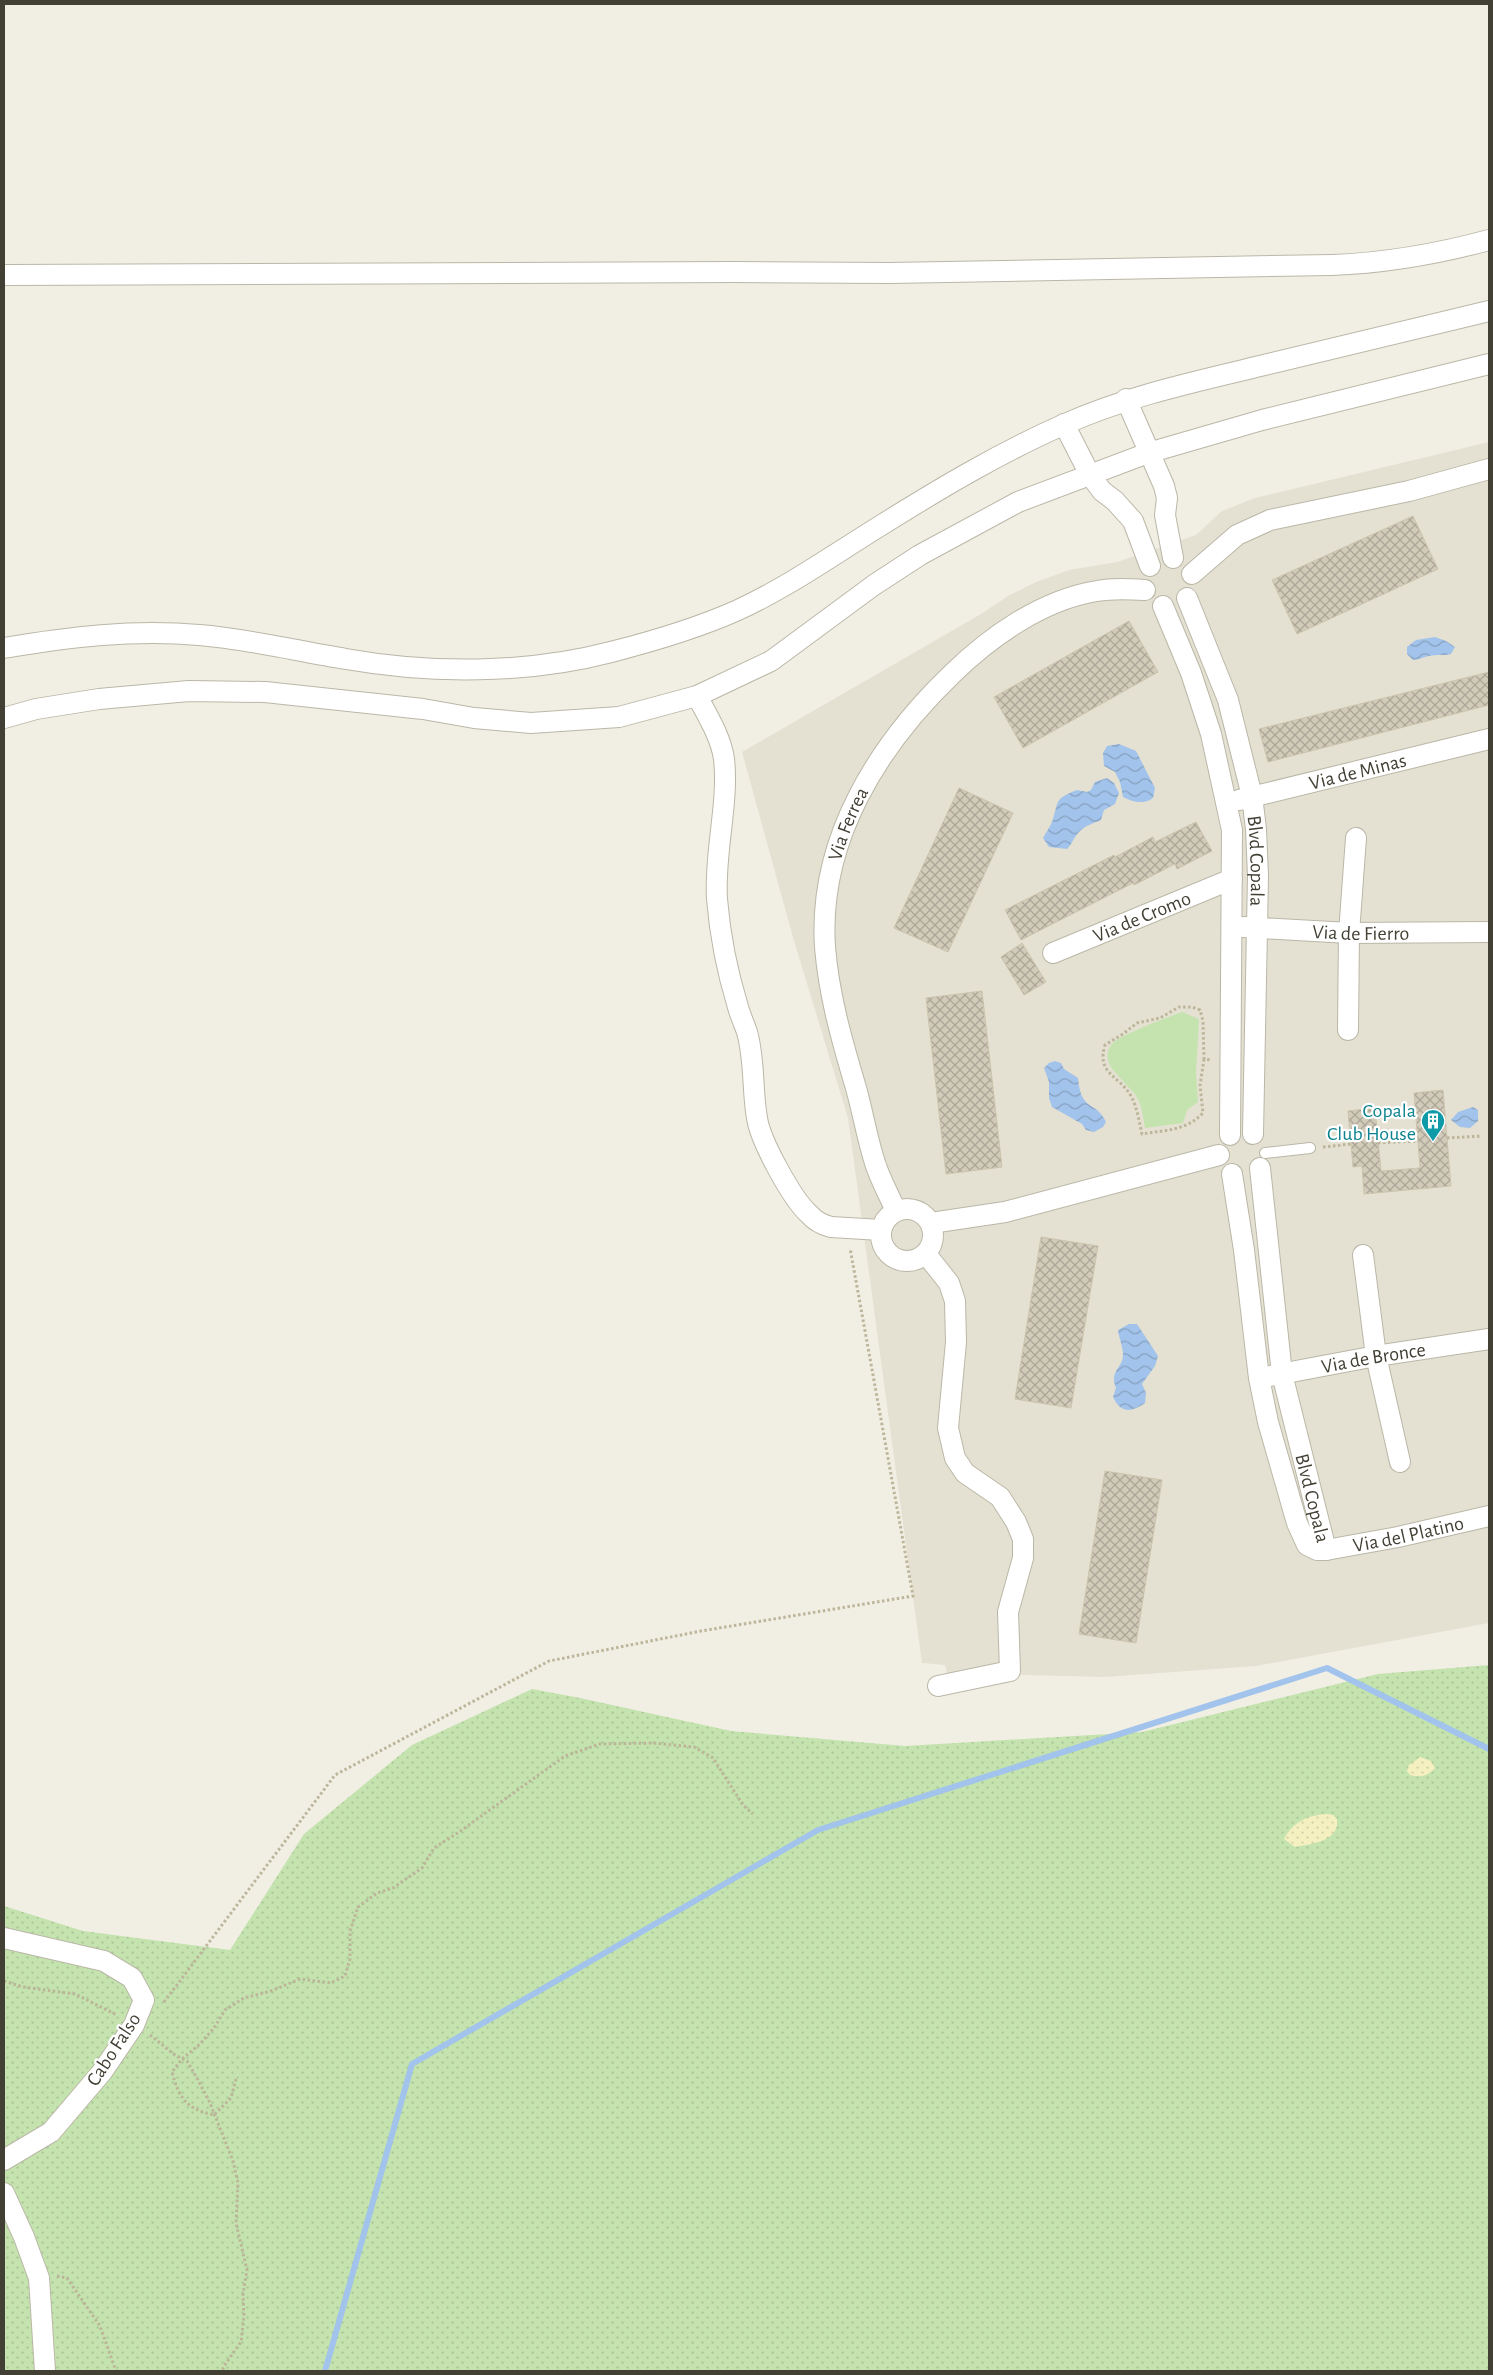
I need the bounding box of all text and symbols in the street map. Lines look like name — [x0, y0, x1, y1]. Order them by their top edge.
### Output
street label: Via de Minas — [1307, 751, 1408, 794]
street label: Via Ferrea — [825, 784, 872, 863]
street label: Blvd Copala — [1243, 814, 1267, 907]
street label: Via de Cromo — [1090, 888, 1194, 946]
street label: Via de Fierro — [1312, 922, 1409, 944]
place label: Copala Club House — [1327, 1101, 1416, 1144]
building icon: Copala Club House — [1420, 1108, 1446, 1142]
street label: Via de Bronce — [1320, 1340, 1427, 1377]
street label: Blvd Copala — [1291, 1452, 1333, 1545]
street label: Via del Platino — [1352, 1513, 1466, 1556]
street label: Cabo Falso — [83, 2009, 145, 2090]

